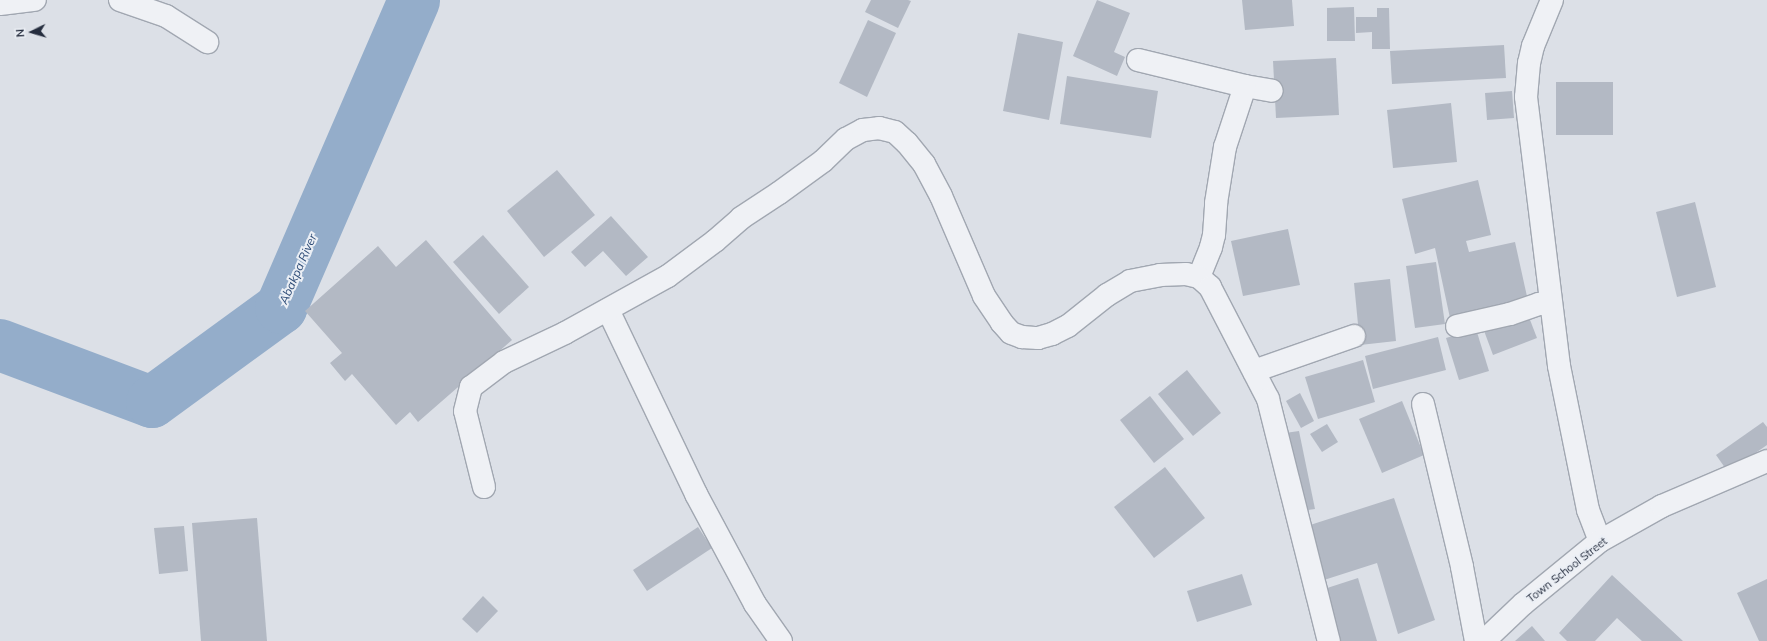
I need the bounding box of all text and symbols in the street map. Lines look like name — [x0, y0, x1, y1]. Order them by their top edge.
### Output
north arrow — [12, 12, 52, 52]
text: N — [13, 28, 27, 38]
water label: Abakpa River — [276, 232, 320, 306]
street label: Town School Street — [1524, 535, 1610, 605]

